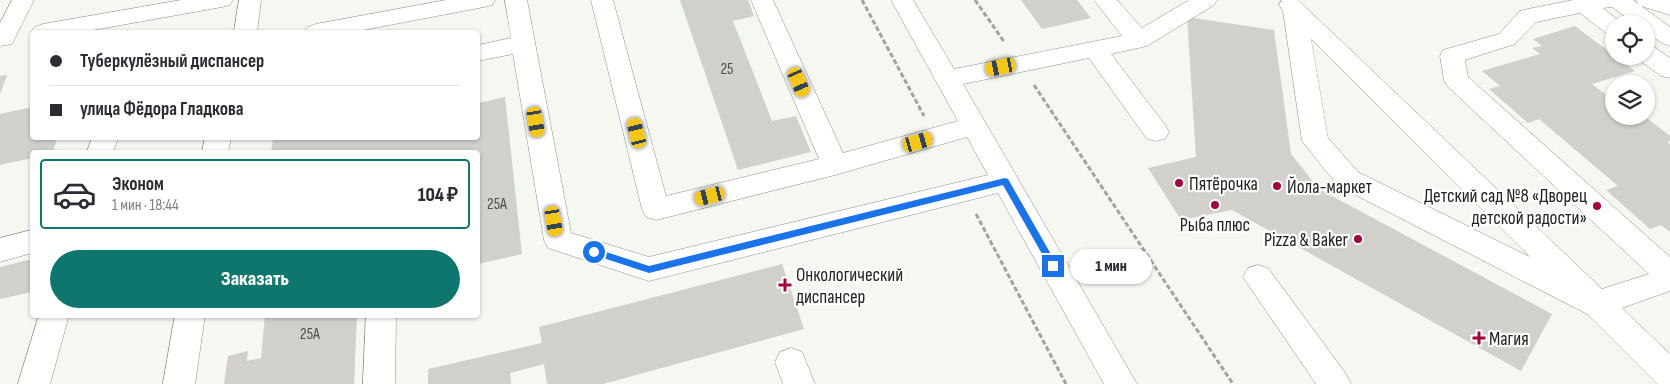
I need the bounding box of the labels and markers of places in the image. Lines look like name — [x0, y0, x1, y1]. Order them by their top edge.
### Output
place label: Пятёрочка — [1189, 173, 1258, 196]
place label: Йола-маркет — [1287, 176, 1373, 199]
marker: Пятёрочка — [1173, 177, 1185, 189]
marker: Йола-маркет — [1271, 180, 1283, 192]
place label: Детский сад №8 «Дворец детской радости» — [1424, 185, 1587, 230]
marker: Рыба плюс — [1209, 199, 1221, 211]
marker: Детский сад №8 «Дворец детской радости» — [1591, 200, 1603, 212]
place label: Рыба плюс — [1180, 214, 1250, 237]
place label: Pizza & Baker — [1264, 229, 1349, 252]
marker: Pizza & Baker — [1352, 233, 1364, 245]
place label: Онкологический диспансер — [796, 264, 903, 309]
marker: Онкологический диспансер — [778, 278, 792, 292]
place label: Магия — [1489, 328, 1529, 351]
marker: Магия — [1473, 332, 1485, 344]

